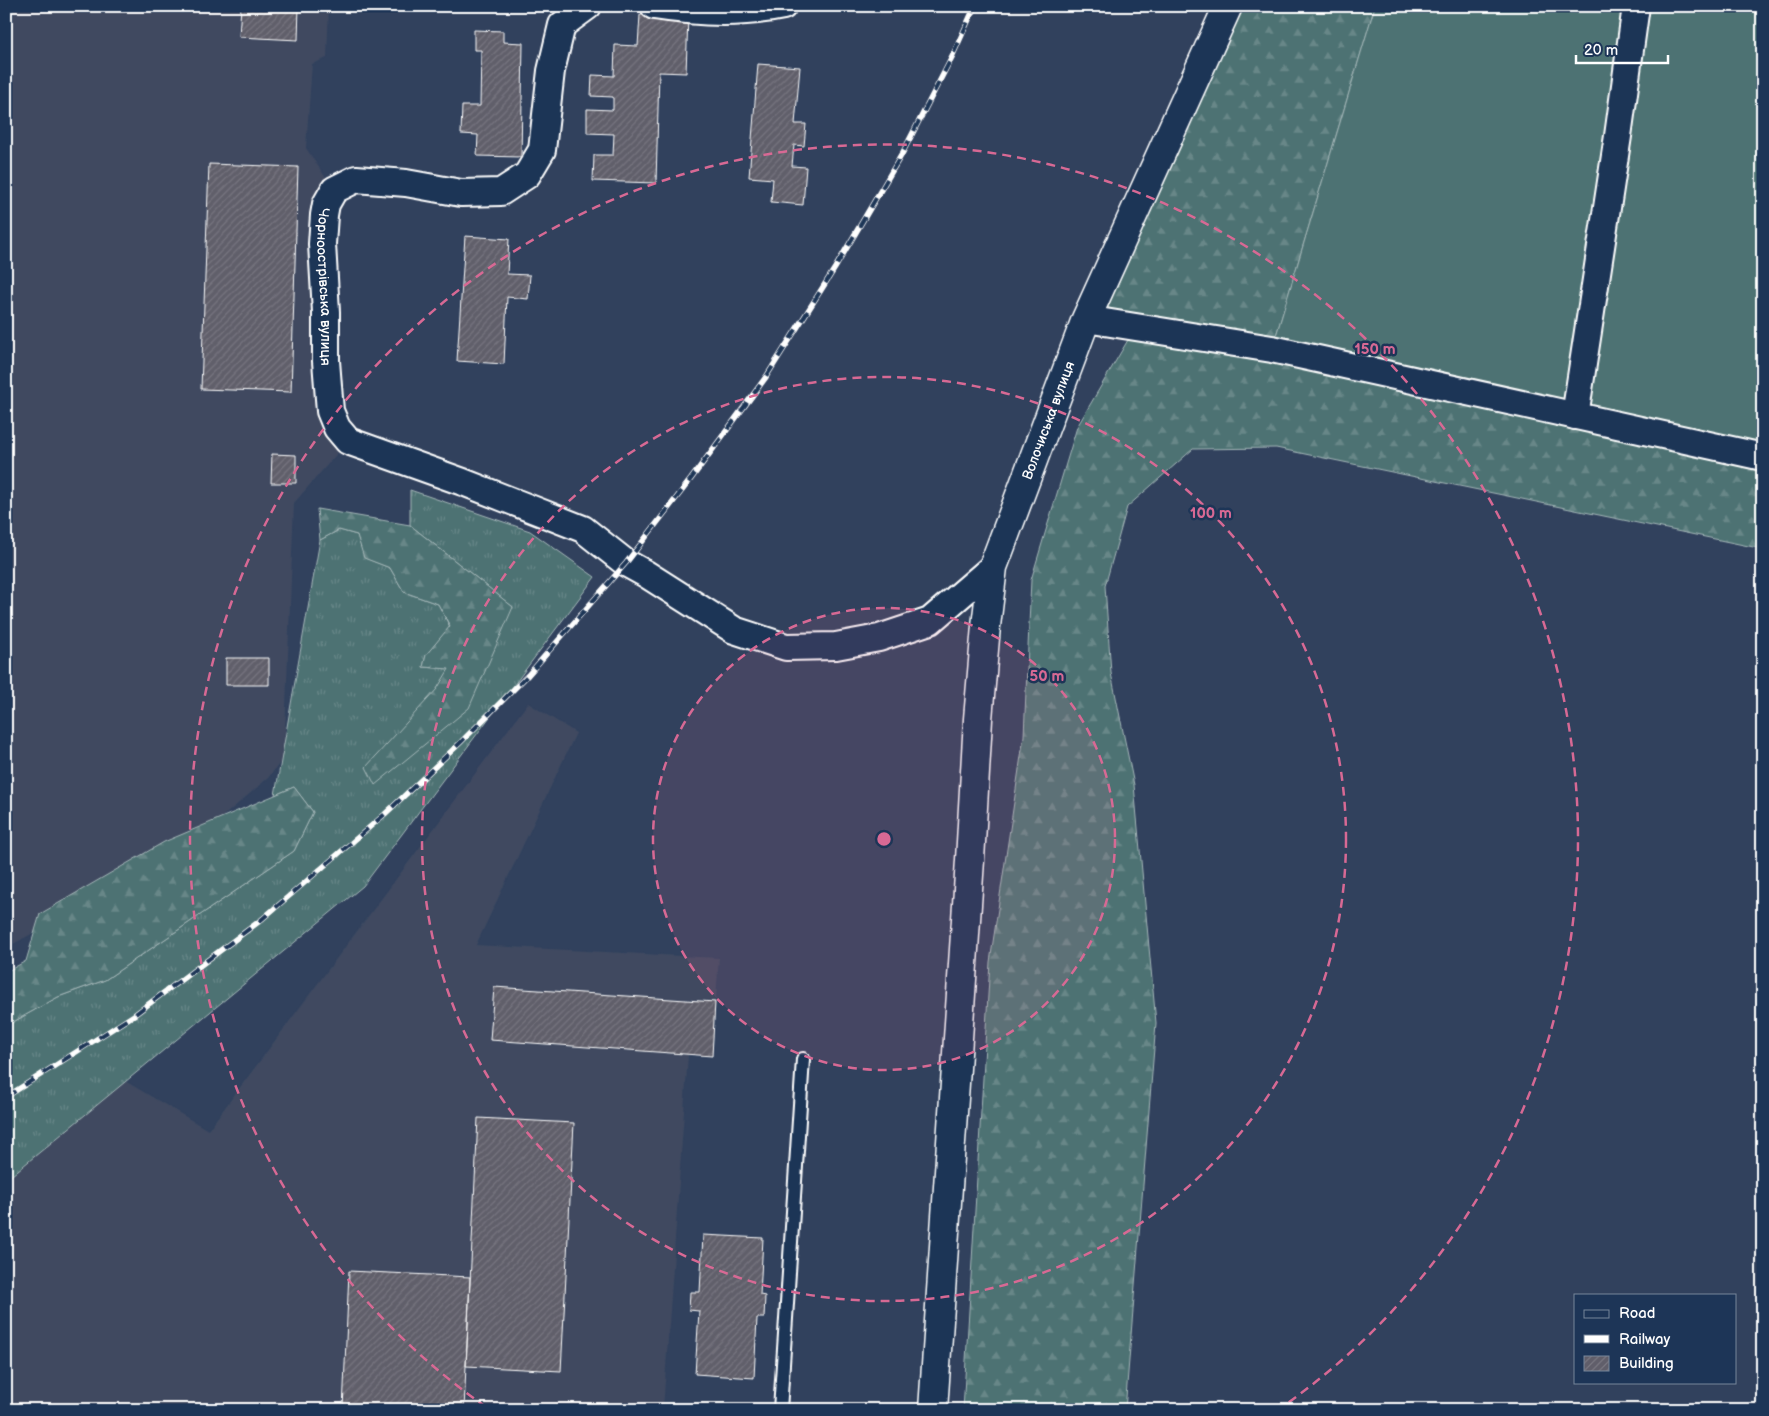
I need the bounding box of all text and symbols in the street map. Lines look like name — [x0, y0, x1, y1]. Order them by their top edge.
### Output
scale bar — [1576, 32, 1669, 64]
text: 20 m — [1584, 41, 1618, 60]
street label: Чорноострівська вулиця — [313, 206, 335, 366]
text: 150 m — [1354, 340, 1396, 359]
street label: Волочиська вулиця — [1018, 358, 1078, 482]
text: 100 m — [1190, 504, 1232, 523]
text: 50 m — [1030, 667, 1065, 686]
centre of rings — [875, 830, 893, 848]
legend — [1574, 1294, 1736, 1384]
text: Road — [1619, 1304, 1655, 1323]
text: Railway — [1619, 1330, 1670, 1349]
text: Building — [1619, 1354, 1674, 1373]

